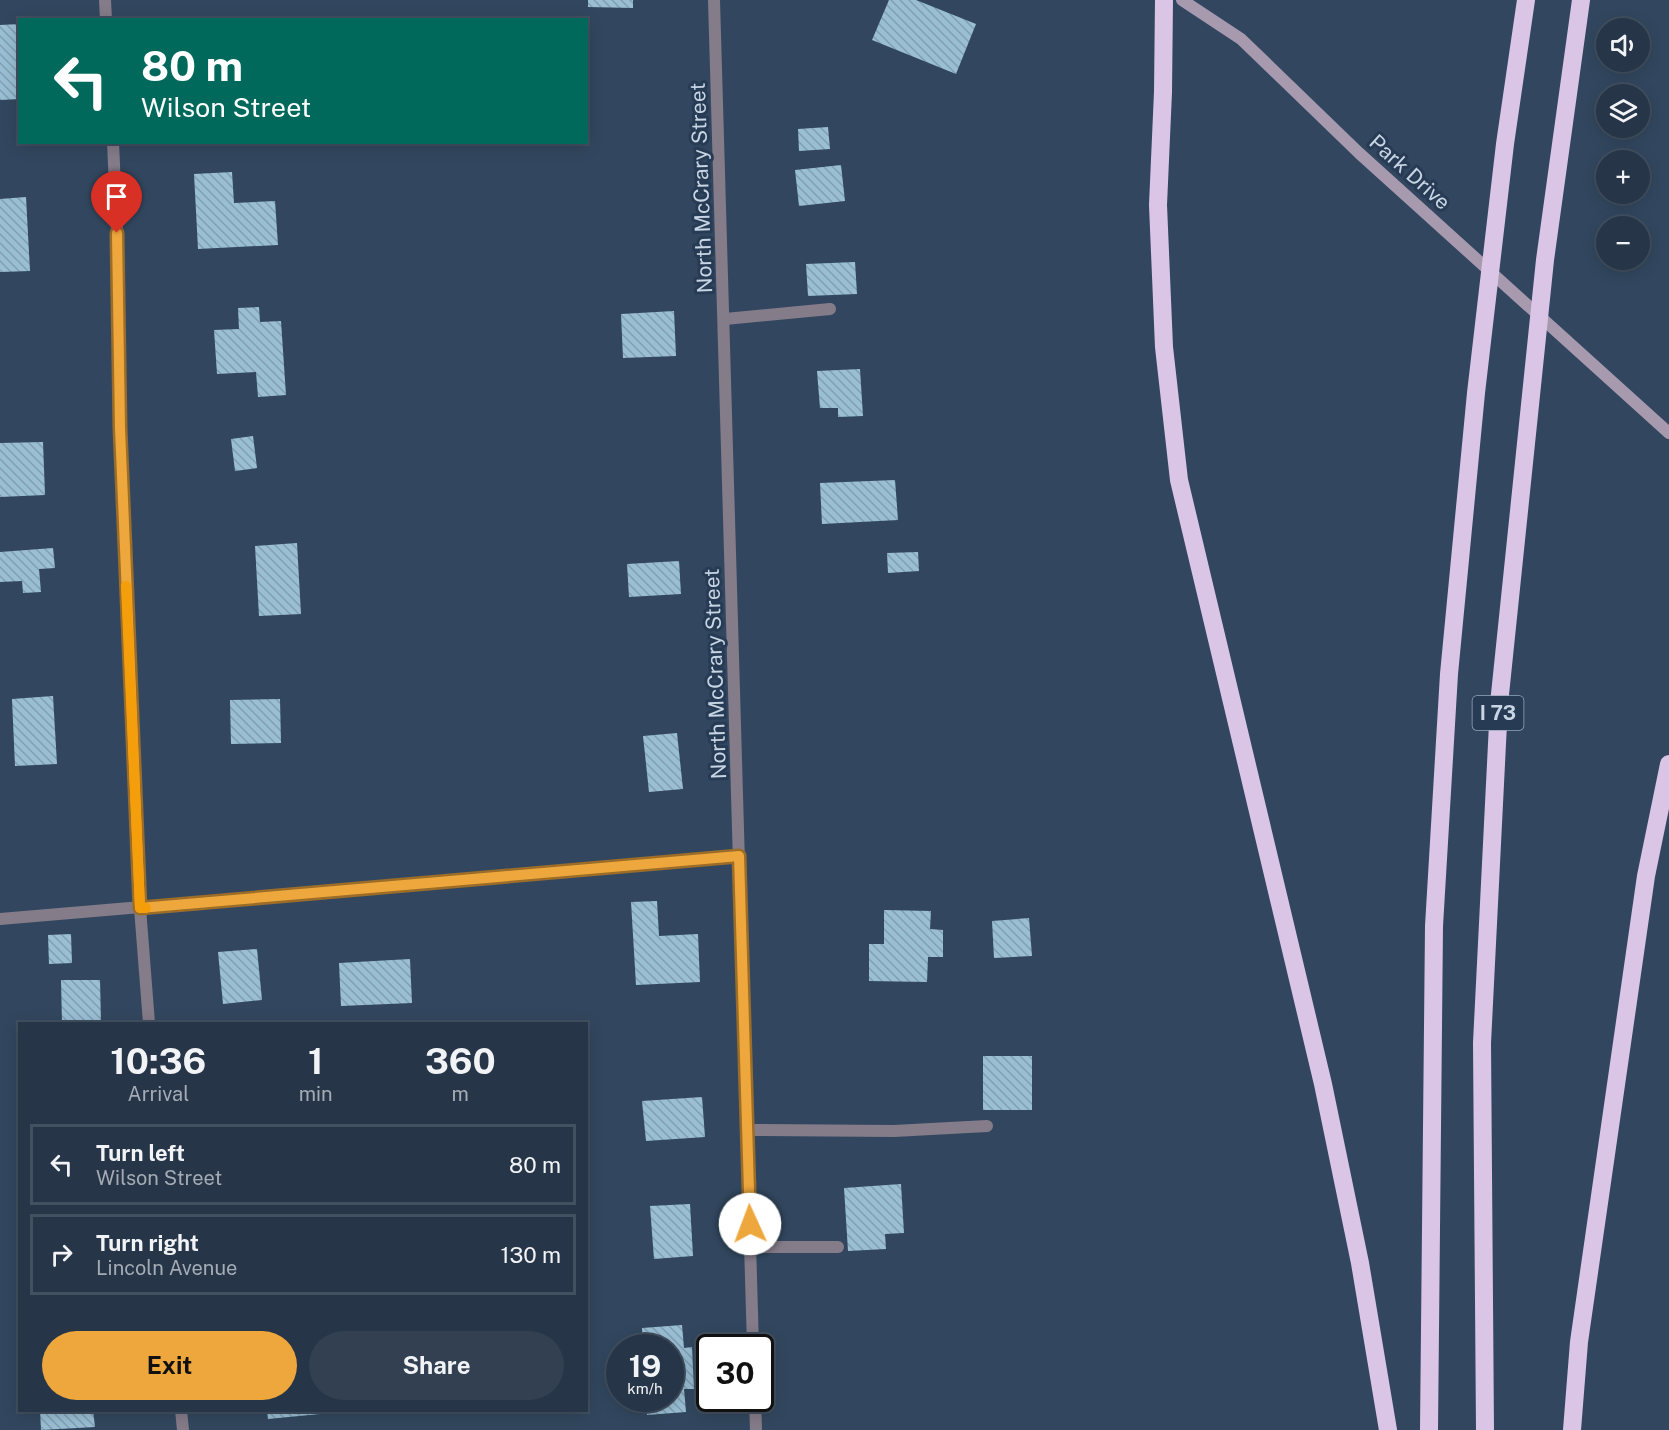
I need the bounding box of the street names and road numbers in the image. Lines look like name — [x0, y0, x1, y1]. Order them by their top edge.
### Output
street label: North McCrary Street — [685, 82, 717, 294]
street label: Park Drive — [1364, 129, 1456, 215]
street label: North McCrary Street — [699, 568, 731, 780]
road number: I 73 — [1472, 696, 1524, 730]

